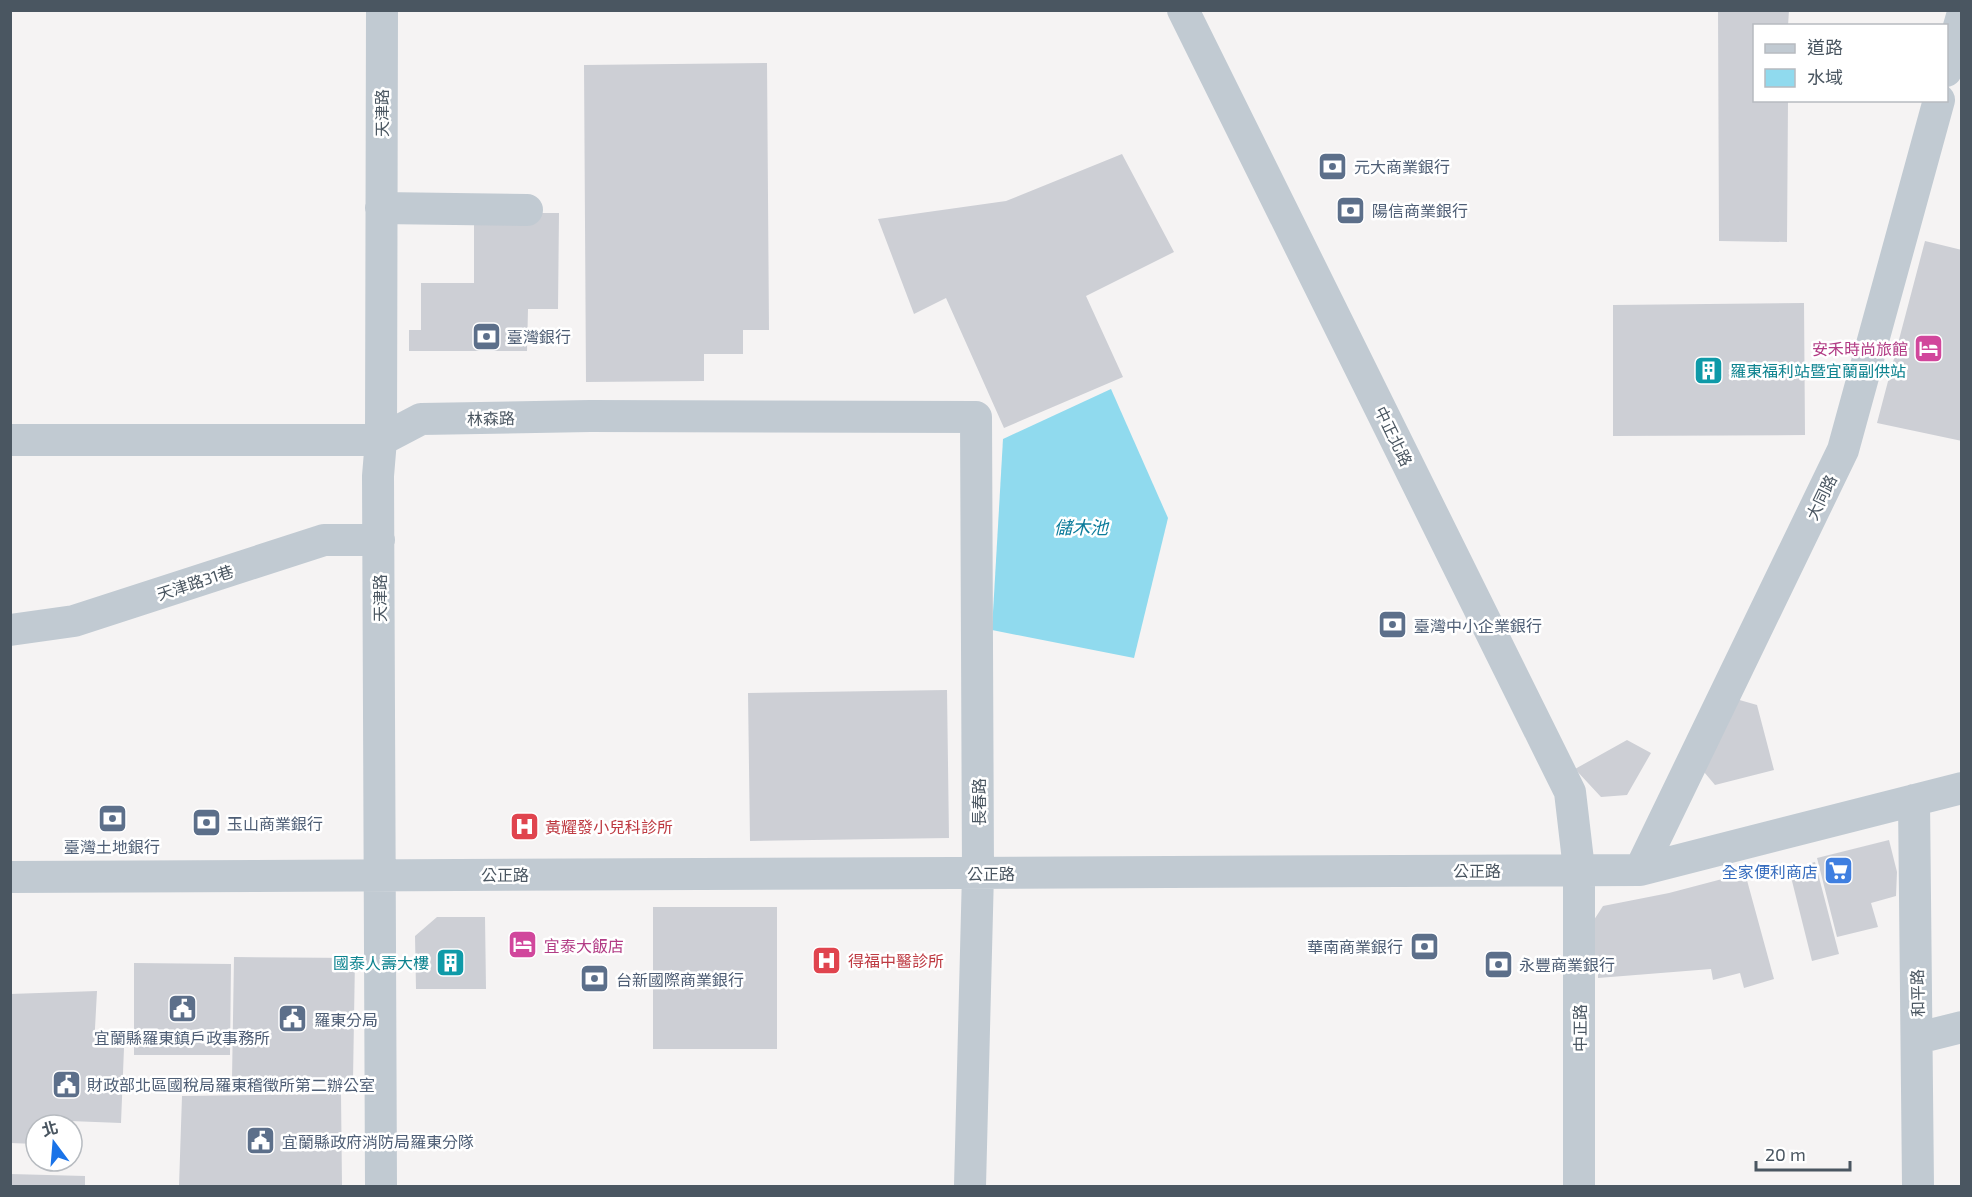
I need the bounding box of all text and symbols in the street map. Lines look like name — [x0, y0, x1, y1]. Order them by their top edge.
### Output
legend — [1753, 24, 1948, 102]
text: 道路 — [1807, 36, 1843, 58]
text: 水域 — [1807, 66, 1843, 88]
street label: 天津路 — [372, 89, 391, 137]
bank icon: 元大商業銀行 — [1317, 150, 1349, 182]
place label: 元大商業銀行 — [1354, 157, 1450, 176]
bank icon: 陽信商業銀行 — [1335, 194, 1367, 226]
place label: 陽信商業銀行 — [1372, 201, 1468, 220]
bank icon: 臺灣銀行 — [470, 320, 502, 352]
place label: 臺灣銀行 — [507, 327, 571, 346]
hotel icon: 安禾時尚旅館 — [1913, 332, 1945, 364]
place label: 安禾時尚旅館 — [1812, 339, 1908, 358]
building icon: 羅東福利站暨宜蘭副供站 — [1693, 354, 1725, 386]
place label: 羅東福利站暨宜蘭副供站 — [1730, 361, 1906, 380]
street label: 中正北路 — [1371, 403, 1417, 469]
street label: 林森路 — [467, 408, 515, 428]
street label: 大同路 — [1802, 471, 1840, 523]
water label: 儲木池 — [1054, 516, 1110, 538]
street label: 天津路31巷 — [154, 561, 236, 603]
street label: 天津路 — [370, 574, 389, 622]
bank icon: 臺灣中小企業銀行 — [1377, 609, 1409, 641]
place label: 臺灣中小企業銀行 — [1414, 616, 1542, 635]
street label: 長春路 — [969, 778, 988, 826]
bank icon: 臺灣土地銀行 — [96, 802, 128, 834]
bank icon: 玉山商業銀行 — [190, 807, 222, 839]
hospital icon: 黃耀發小兒科診所 — [508, 810, 540, 842]
place label: 玉山商業銀行 — [227, 814, 323, 833]
place label: 黃耀發小兒科診所 — [545, 817, 673, 836]
place label: 臺灣土地銀行 — [64, 837, 160, 856]
supermarket icon: 全家便利商店 — [1823, 855, 1855, 887]
street label: 公正路 — [1453, 861, 1501, 880]
place label: 全家便利商店 — [1722, 862, 1818, 881]
street label: 公正路 — [967, 864, 1015, 883]
street label: 公正路 — [481, 865, 529, 884]
hotel icon: 宜泰大飯店 — [507, 929, 539, 961]
bank icon: 華南商業銀行 — [1408, 930, 1440, 962]
place label: 宜泰大飯店 — [544, 936, 624, 955]
place label: 華南商業銀行 — [1307, 937, 1403, 956]
hospital icon: 得福中醫診所 — [811, 944, 843, 976]
building icon: 國泰人壽大樓 — [434, 946, 466, 978]
bank icon: 永豐商業銀行 — [1482, 948, 1514, 980]
place label: 得福中醫診所 — [848, 951, 944, 970]
place label: 國泰人壽大樓 — [333, 953, 429, 972]
place label: 永豐商業銀行 — [1519, 955, 1615, 974]
bank icon: 台新國際商業銀行 — [579, 963, 611, 995]
street label: 和平路 — [1907, 969, 1927, 1017]
place label: 台新國際商業銀行 — [616, 970, 744, 989]
public building icon: 宜蘭縣羅東鎮戶政事務所 — [166, 993, 198, 1025]
public building icon: 羅東分局 — [277, 1003, 309, 1035]
street label: 中正路 — [1570, 1004, 1589, 1052]
place label: 羅東分局 — [314, 1010, 378, 1029]
place label: 宜蘭縣羅東鎮戶政事務所 — [94, 1028, 270, 1047]
public building icon: 財政部北區國稅局羅東稽徵所第二辦公室 — [50, 1068, 82, 1100]
place label: 財政部北區國稅局羅東稽徵所第二辦公室 — [87, 1075, 375, 1094]
north arrow — [24, 1113, 84, 1173]
text: 北 — [39, 1117, 60, 1139]
public building icon: 宜蘭縣政府消防局羅東分隊 — [245, 1125, 277, 1157]
place label: 宜蘭縣政府消防局羅東分隊 — [282, 1132, 474, 1151]
scale bar — [1756, 1134, 1850, 1172]
text: 20 m — [1765, 1143, 1806, 1165]

